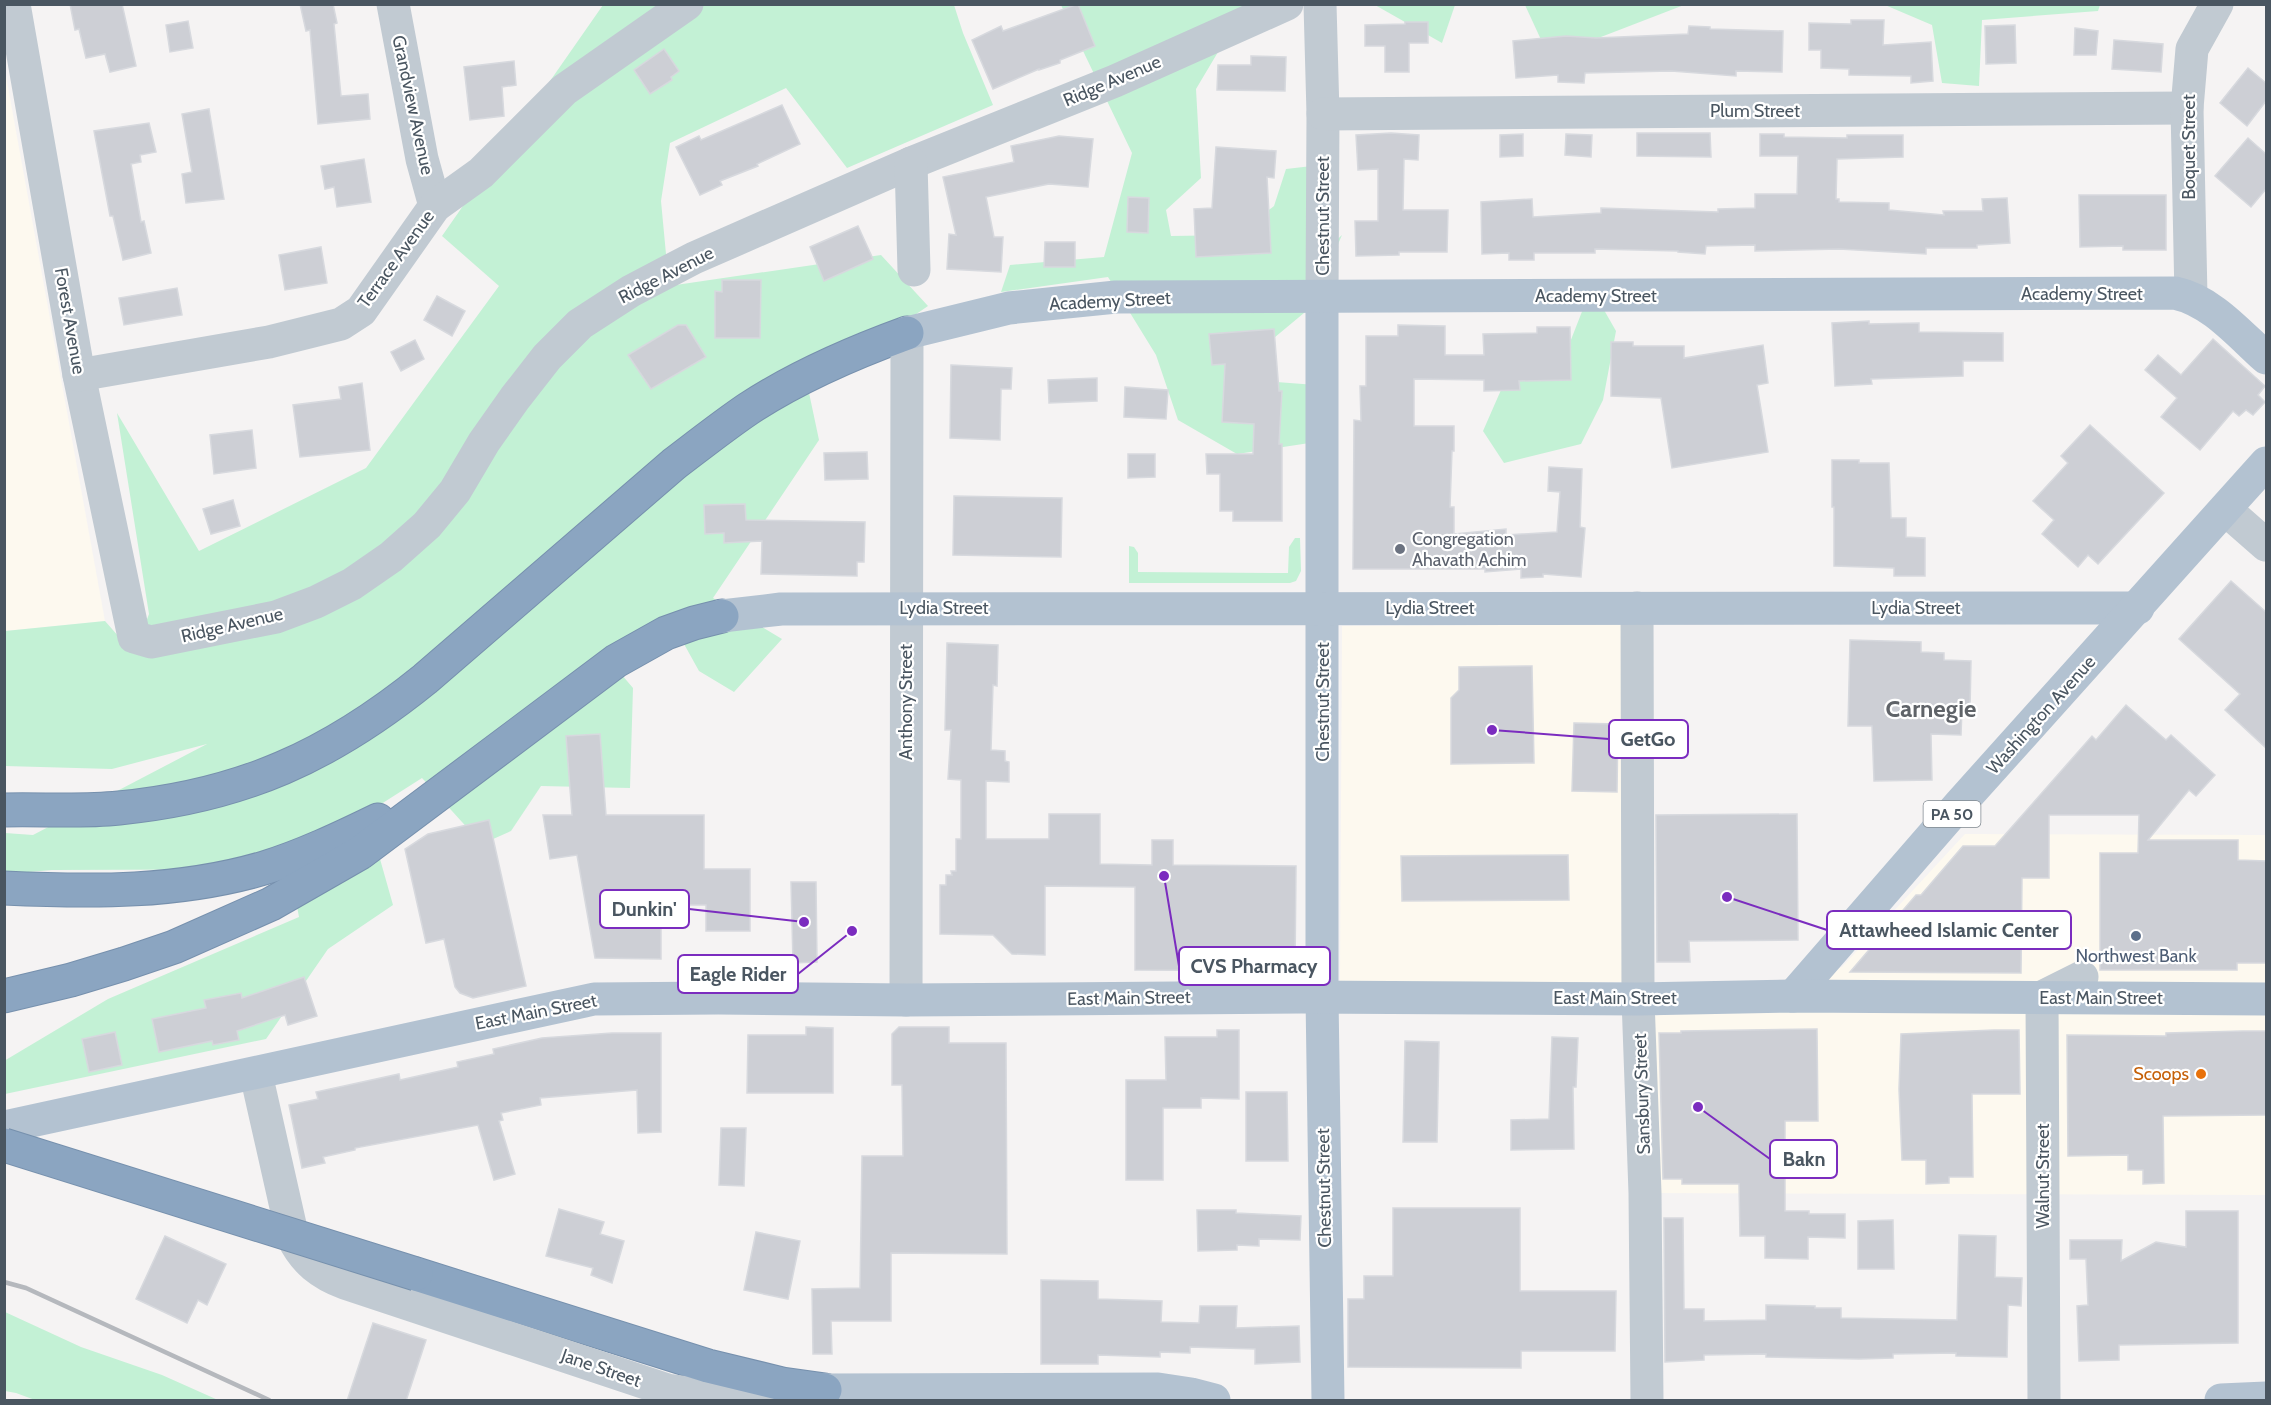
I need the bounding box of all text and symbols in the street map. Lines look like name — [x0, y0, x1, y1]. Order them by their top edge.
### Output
street label: Grandview Avenue — [387, 33, 439, 177]
street label: Ridge Avenue — [1060, 51, 1164, 111]
street label: Boquet Street — [2178, 94, 2200, 200]
street label: Plum Street — [1710, 100, 1800, 122]
street label: Chestnut Street — [1312, 156, 1334, 276]
street label: Terrace Avenue — [353, 206, 439, 312]
street label: Ridge Avenue — [615, 242, 717, 308]
street label: Forest Avenue — [50, 266, 90, 376]
street label: Academy Street — [2021, 283, 2143, 305]
street label: Academy Street — [1535, 285, 1657, 307]
street label: Academy Street — [1049, 287, 1171, 315]
place label: Congregation Ahavath Achim — [1412, 528, 1527, 571]
marker: Congregation Ahavath Achim — [1393, 542, 1407, 556]
street label: Lydia Street — [899, 597, 989, 619]
street label: Lydia Street — [1385, 597, 1475, 619]
street label: Lydia Street — [1871, 597, 1961, 619]
street label: Ridge Avenue — [179, 603, 285, 647]
street label: Chestnut Street — [1312, 642, 1334, 762]
street label: Anthony Street — [895, 644, 917, 760]
street label: Washington Avenue — [1982, 651, 2100, 779]
district label: Carnegie — [1886, 694, 1976, 723]
callout: GetGo — [1609, 720, 1688, 758]
text: GetGo — [1621, 727, 1675, 751]
road number: PA 50 — [1924, 801, 1980, 827]
callout: Dunkin' — [600, 890, 689, 928]
text: Dunkin' — [611, 897, 677, 921]
callout: Attawheed Islamic Center — [1827, 911, 2071, 949]
text: Attawheed Islamic Center — [1839, 918, 2059, 942]
marker: Northwest Bank — [2129, 929, 2143, 943]
place label: Northwest Bank — [2076, 945, 2197, 967]
callout: CVS Pharmacy — [1179, 947, 1330, 985]
text: CVS Pharmacy — [1190, 954, 1318, 978]
callout: Eagle Rider — [678, 955, 798, 993]
text: Eagle Rider — [690, 962, 787, 986]
street label: East Main Street — [1067, 986, 1191, 1010]
street label: East Main Street — [1553, 987, 1677, 1009]
street label: East Main Street — [2039, 987, 2163, 1009]
street label: East Main Street — [473, 989, 599, 1035]
street label: Sansbury Street — [1629, 1033, 1655, 1155]
place label: Scoops — [2133, 1063, 2189, 1085]
marker: Scoops — [2194, 1067, 2208, 1081]
street label: Walnut Street — [2032, 1123, 2054, 1229]
street label: Chestnut Street — [1312, 1128, 1336, 1248]
callout: Bakn — [1770, 1140, 1837, 1178]
text: Bakn — [1782, 1147, 1826, 1171]
street label: Jane Street — [557, 1344, 644, 1392]

